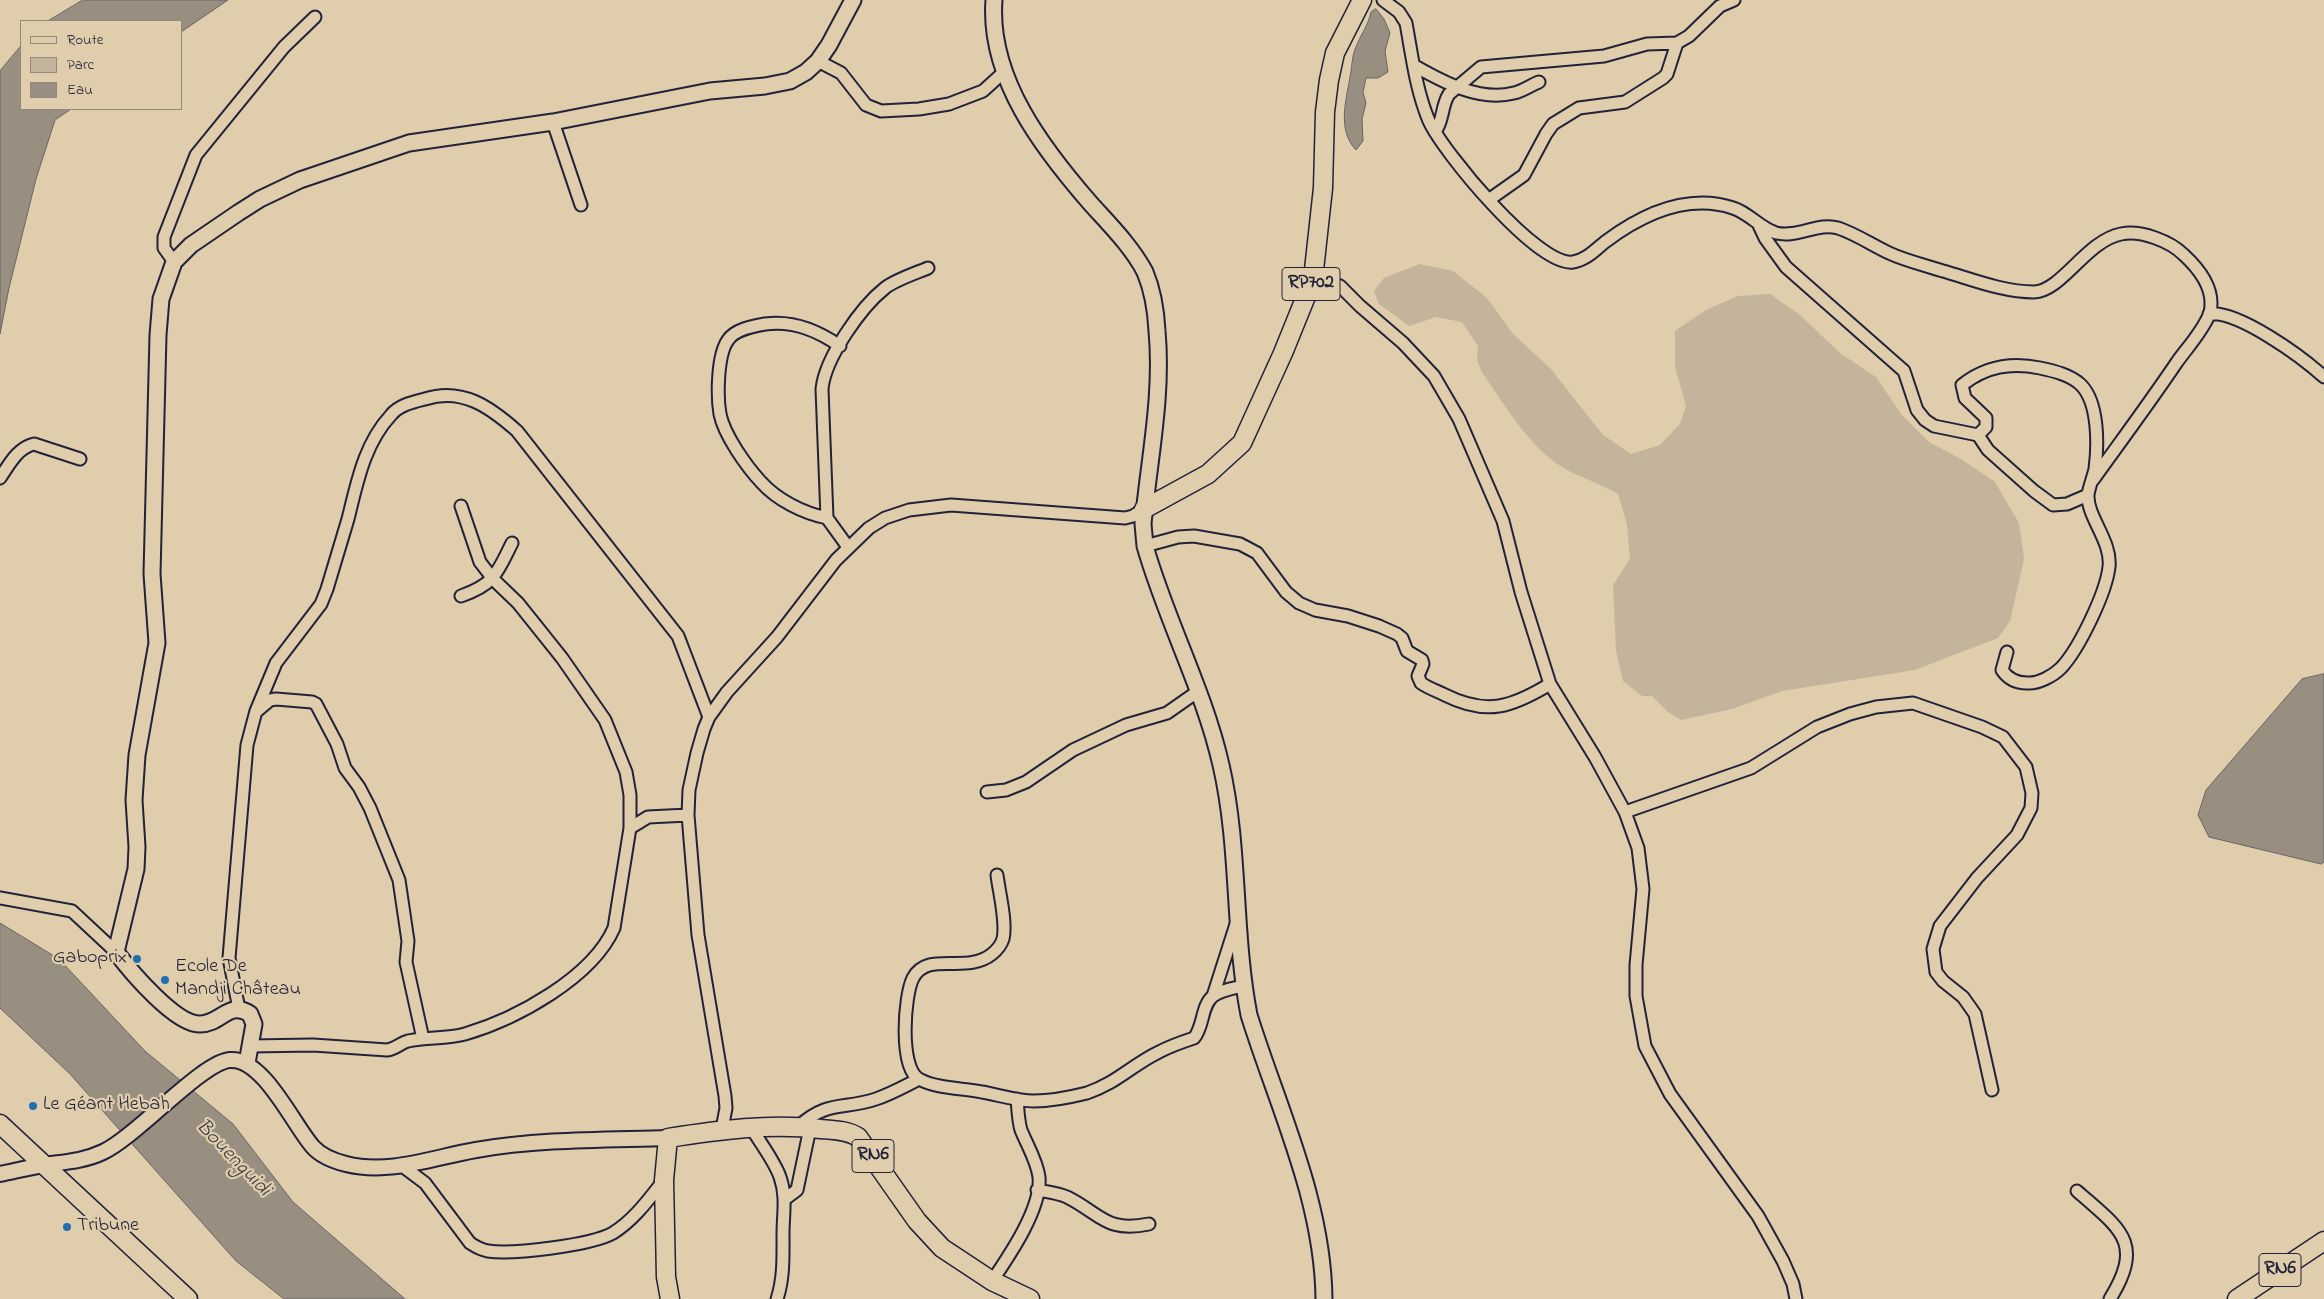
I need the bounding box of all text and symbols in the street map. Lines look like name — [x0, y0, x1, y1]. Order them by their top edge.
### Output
legend — [20, 20, 182, 110]
text: Route — [67, 29, 103, 51]
text: Parc — [67, 54, 94, 76]
text: Eau — [67, 79, 93, 101]
road number: RP702 — [1282, 268, 1340, 300]
place label: Gaboprix — [53, 947, 127, 971]
marker: Gaboprix — [131, 953, 143, 965]
place label: Ecole De Mandji Château — [175, 956, 301, 1003]
marker: Ecole De Mandji Château — [159, 974, 171, 986]
place label: Le Géant Hebah — [43, 1094, 170, 1118]
marker: Le Géant Hebah — [27, 1100, 39, 1112]
water label: Bouenguidi — [189, 1115, 275, 1203]
road number: RN6 — [852, 1140, 894, 1172]
place label: Tribune — [77, 1215, 139, 1239]
marker: Tribune — [61, 1221, 73, 1233]
road number: RN6 — [2259, 1254, 2301, 1286]

